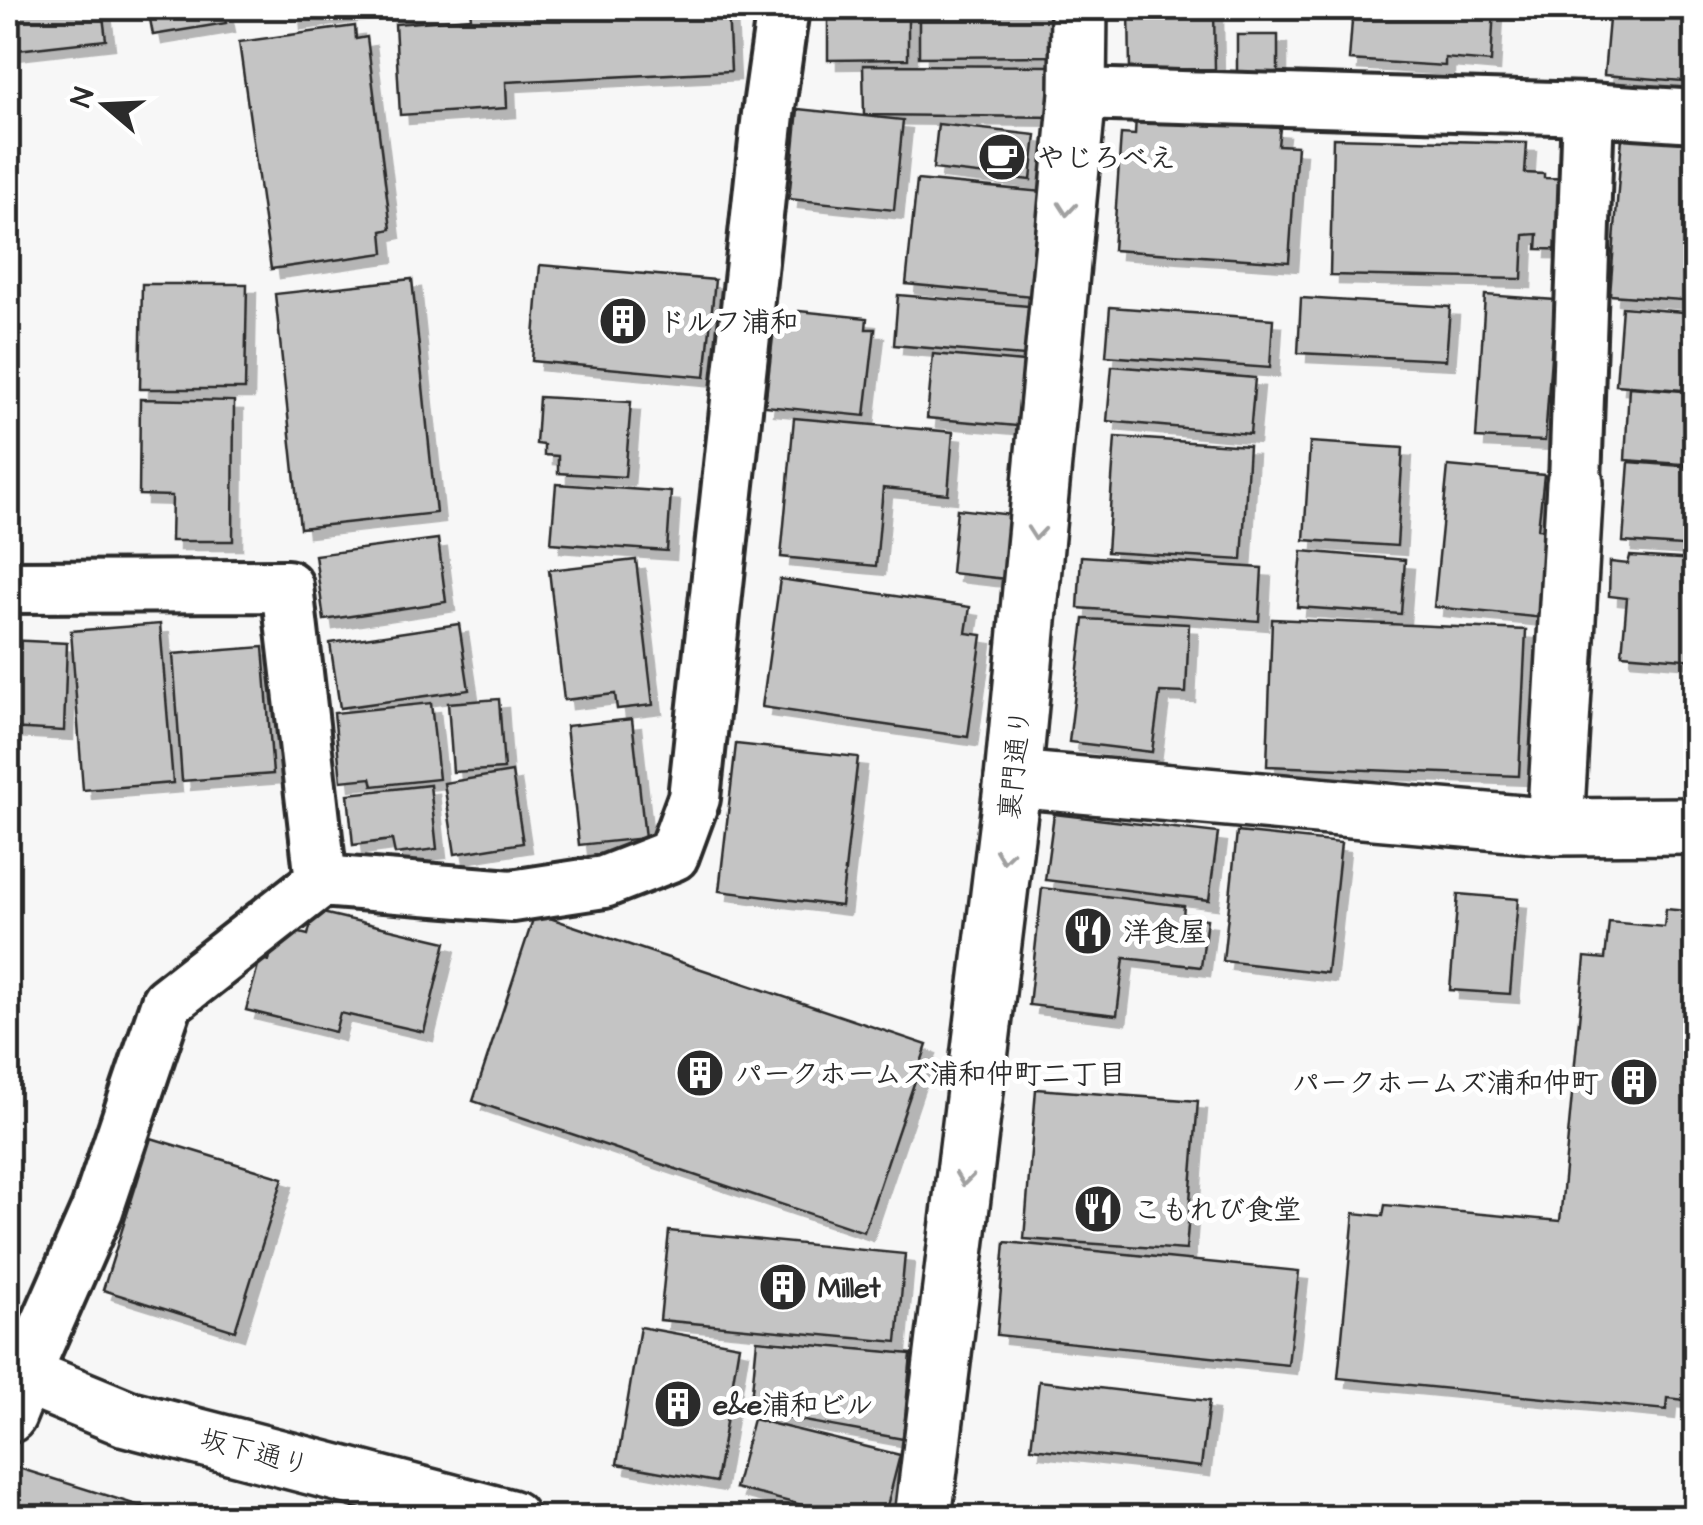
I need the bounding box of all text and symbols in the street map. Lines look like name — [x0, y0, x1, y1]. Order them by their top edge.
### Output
north arrow — [55, 55, 155, 155]
text: N — [61, 82, 104, 112]
cafe icon: やじろべえ — [976, 131, 1028, 183]
place label: やじろべえ — [1037, 139, 1177, 178]
one-way arrow — [1057, 202, 1078, 218]
building icon: ドルフ浦和 — [597, 295, 649, 347]
place label: ドルフ浦和 — [658, 303, 798, 342]
one-way arrow — [1026, 525, 1048, 541]
street label: 裏門通り — [990, 706, 1041, 822]
one-way arrow — [994, 849, 1015, 865]
restaurant icon: 洋食屋 — [1062, 905, 1114, 957]
place label: 洋食屋 — [1123, 913, 1207, 952]
building icon: パークホームズ浦和仲町二丁目 — [674, 1047, 726, 1099]
place label: パークホームズ浦和仲町二丁目 — [735, 1055, 1126, 1094]
building icon: パークホームズ浦和仲町 — [1608, 1056, 1660, 1108]
place label: パークホームズ浦和仲町 — [1292, 1064, 1599, 1103]
one-way arrow — [955, 1171, 976, 1187]
restaurant icon: こもれび食堂 — [1072, 1183, 1124, 1235]
place label: こもれび食堂 — [1133, 1191, 1301, 1230]
building icon: Millet — [757, 1261, 809, 1313]
place label: Millet — [818, 1269, 881, 1308]
building icon: e&e浦和ビル — [652, 1378, 704, 1430]
place label: e&e浦和ビル — [713, 1386, 874, 1425]
street label: 坂下通り — [195, 1419, 314, 1486]

